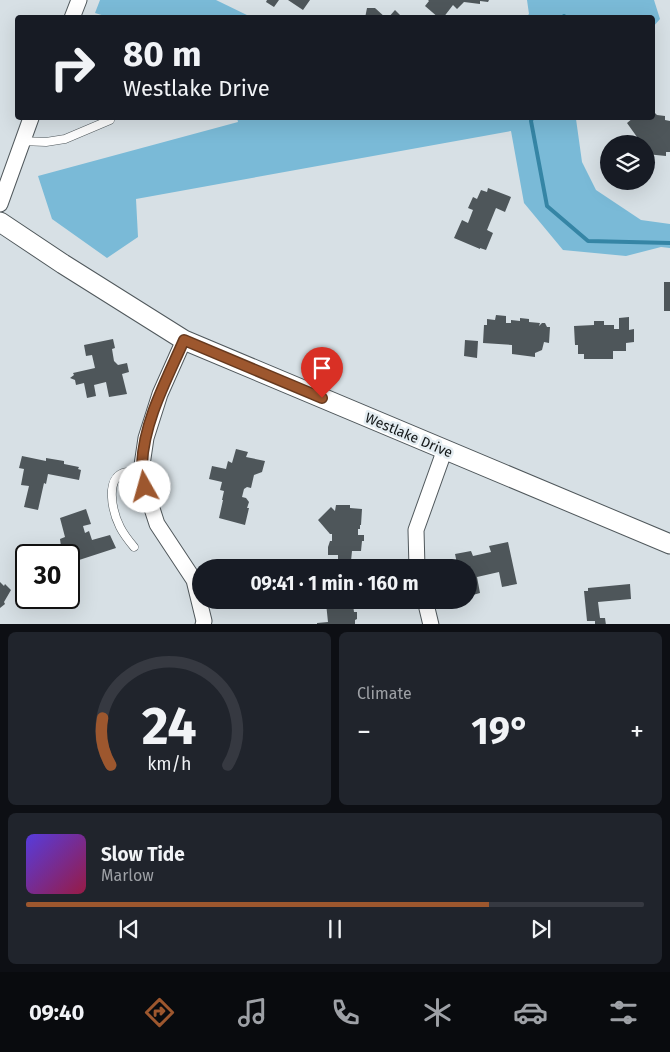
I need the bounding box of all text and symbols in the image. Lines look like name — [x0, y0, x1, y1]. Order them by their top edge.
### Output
text: 80 m — [123, 33, 202, 75]
icon: right — [40, 35, 105, 100]
text: Westlake Drive — [123, 75, 270, 102]
map controls — [600, 135, 655, 190]
button: layers — [600, 135, 655, 190]
pin — [301, 347, 343, 398]
icon: arrive — [308, 354, 336, 382]
street label: Westlake Drive — [363, 409, 455, 462]
position arrow — [118, 460, 170, 512]
speed limit sign: 30 — [15, 544, 80, 609]
text: 09:41 · 1 min · 160 m — [250, 572, 419, 595]
text: Climate — [357, 684, 412, 703]
text: 24 — [142, 695, 197, 758]
text: 19° — [471, 708, 530, 754]
text: − — [357, 715, 371, 748]
text: + — [630, 715, 644, 748]
text: km/h — [147, 753, 192, 775]
text: Slow Tide — [101, 843, 185, 866]
text: Marlow — [101, 866, 154, 885]
icon: previous — [115, 915, 143, 943]
icon: pause — [321, 915, 349, 943]
icon: next — [527, 915, 555, 943]
icon: directions — [142, 995, 177, 1030]
icon: music — [235, 995, 270, 1030]
icon: phone — [328, 995, 363, 1030]
icon: climate — [420, 995, 455, 1030]
icon: car — [513, 995, 548, 1030]
icon: filters — [606, 995, 641, 1030]
text: 09:40 — [29, 999, 84, 1026]

